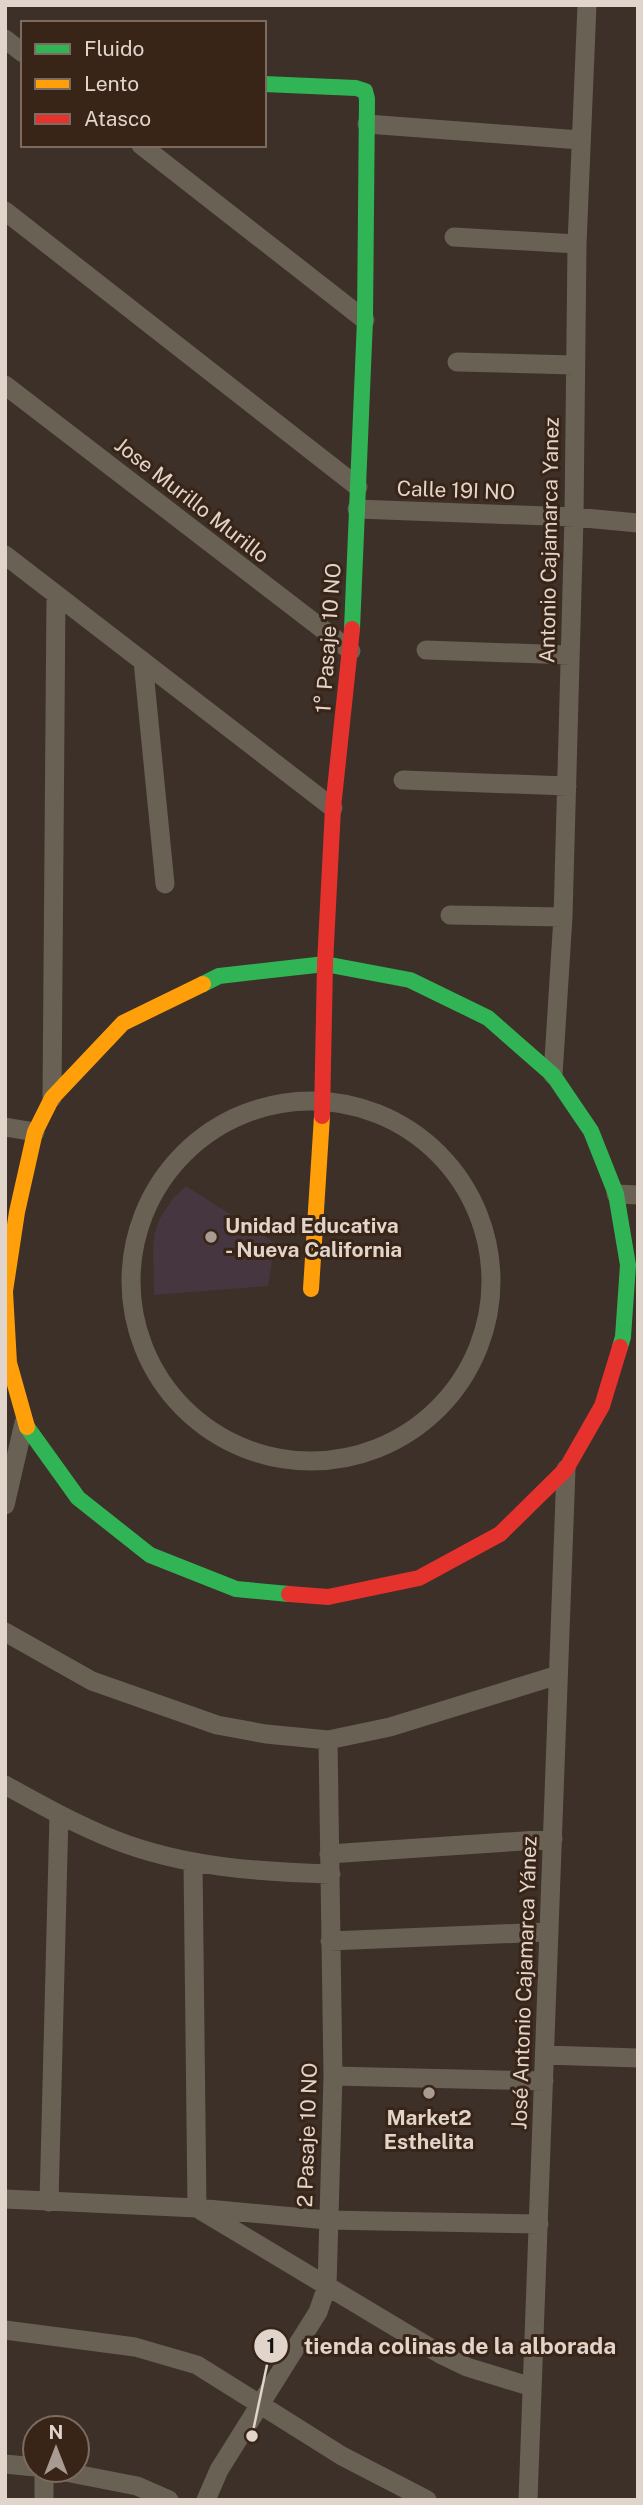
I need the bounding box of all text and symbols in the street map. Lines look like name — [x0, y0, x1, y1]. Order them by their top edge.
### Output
legend — [21, 21, 266, 147]
text: Fluido — [84, 36, 144, 61]
text: Lento — [84, 71, 139, 96]
text: Atasco — [84, 106, 151, 131]
street label: Antonio Cajamarca Yanez — [534, 417, 564, 663]
street label: Jose Murillo Murillo — [110, 432, 274, 568]
street label: Calle 19I NO — [396, 475, 516, 505]
street label: 1° Pasaje 10 NO — [310, 562, 346, 714]
place label: Unidad Educativa - Nueva California — [225, 1213, 402, 1262]
marker: Unidad Educativa - Nueva California — [203, 1229, 219, 1245]
street label: José Antonio Cajamarca Yánez — [506, 1836, 542, 2130]
street label: 2 Pasaje 10 NO — [292, 2062, 322, 2208]
marker: Market2 Esthelita — [421, 2085, 437, 2101]
place label: Market2 Esthelita — [384, 2105, 474, 2154]
callout: tienda colinas de la alborada — [254, 2324, 630, 2368]
text: tienda colinas de la alborada — [304, 2332, 616, 2359]
text: 1 — [267, 2333, 276, 2358]
north arrow — [21, 2414, 91, 2484]
text: N — [49, 2421, 63, 2443]

